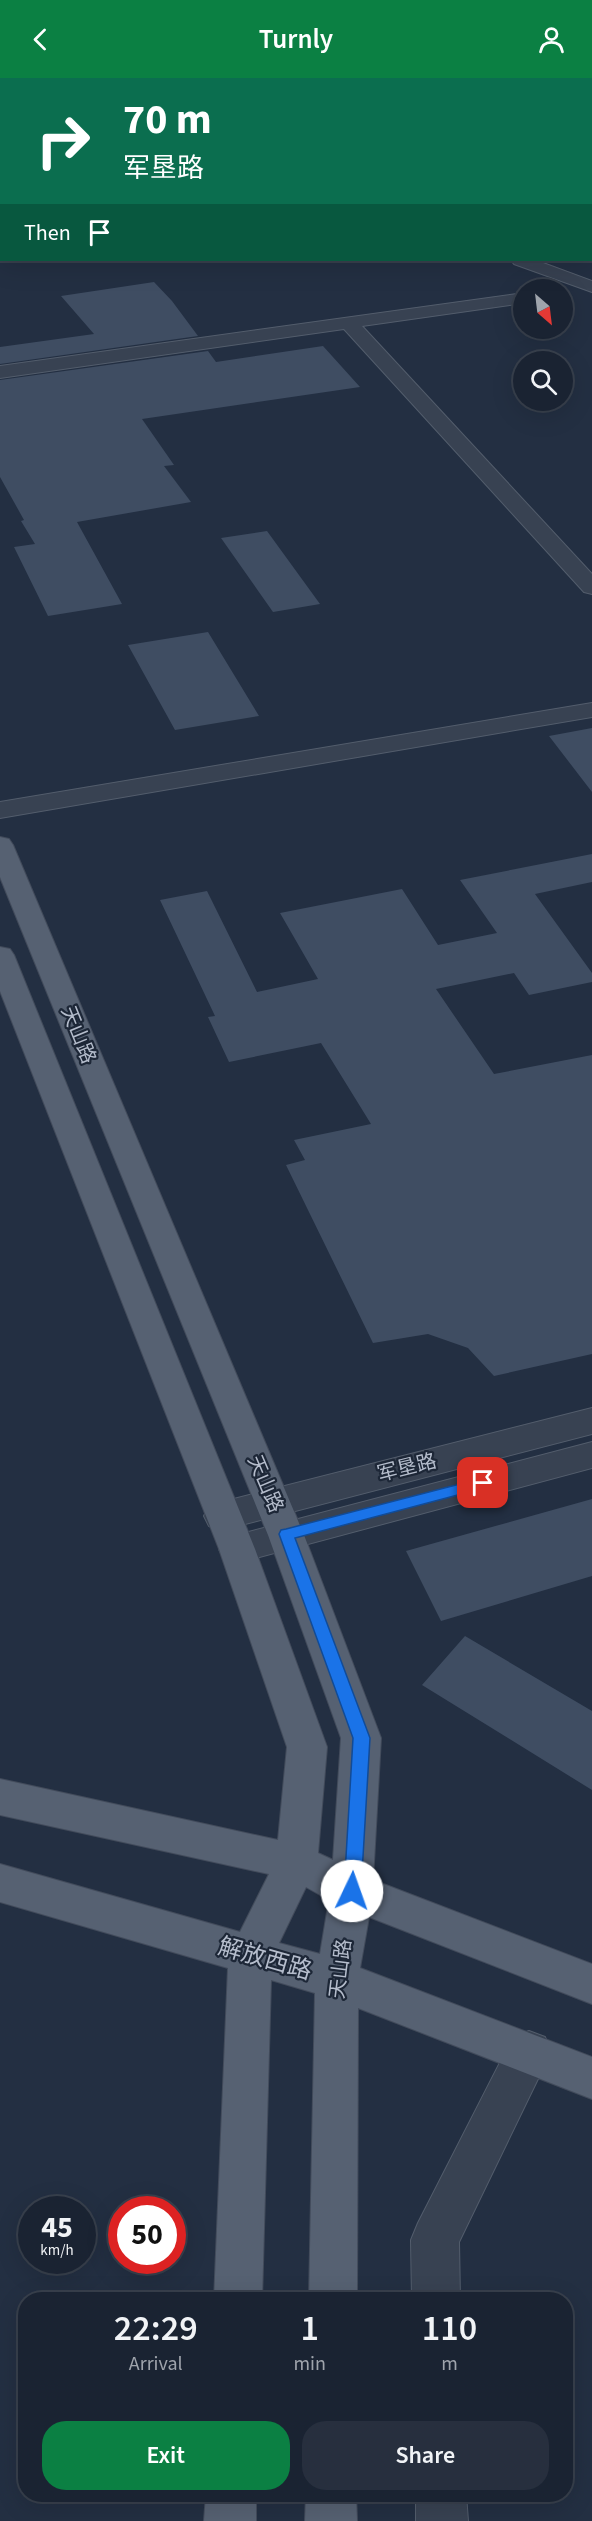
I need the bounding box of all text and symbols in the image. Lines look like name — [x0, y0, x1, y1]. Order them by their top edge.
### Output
text: Turnly — [259, 20, 333, 59]
icon: back — [24, 23, 57, 56]
icon: person — [535, 23, 568, 56]
text: 70 m — [123, 90, 212, 150]
icon: right — [24, 102, 102, 180]
text: 军垦路 — [123, 149, 204, 188]
icon: arrive — [83, 216, 116, 249]
text: Then — [24, 217, 71, 249]
north arrow — [513, 279, 573, 339]
map controls — [513, 279, 573, 411]
button: search — [513, 351, 573, 411]
street label: 天山路 — [54, 1002, 102, 1068]
street label: 军垦路 — [375, 1447, 439, 1489]
street label: 天山路 — [240, 1451, 290, 1517]
pin — [457, 1457, 508, 1508]
icon: arrive — [466, 1466, 499, 1499]
position arrow — [320, 1859, 384, 1923]
street label: 解放西路 — [214, 1929, 316, 1989]
street label: 天山路 — [323, 1938, 359, 2000]
speed limit sign: 50 — [108, 2196, 186, 2274]
text: 45 — [41, 2206, 73, 2249]
text: km/h — [40, 2240, 74, 2261]
text: 22:29 — [114, 2303, 198, 2354]
text: 1 — [300, 2303, 319, 2354]
text: 110 — [422, 2303, 477, 2354]
text: Arrival — [129, 2350, 183, 2378]
text: min — [293, 2350, 326, 2378]
text: m — [441, 2350, 458, 2378]
button: Exit — [42, 2421, 290, 2490]
button: Share — [302, 2421, 549, 2490]

